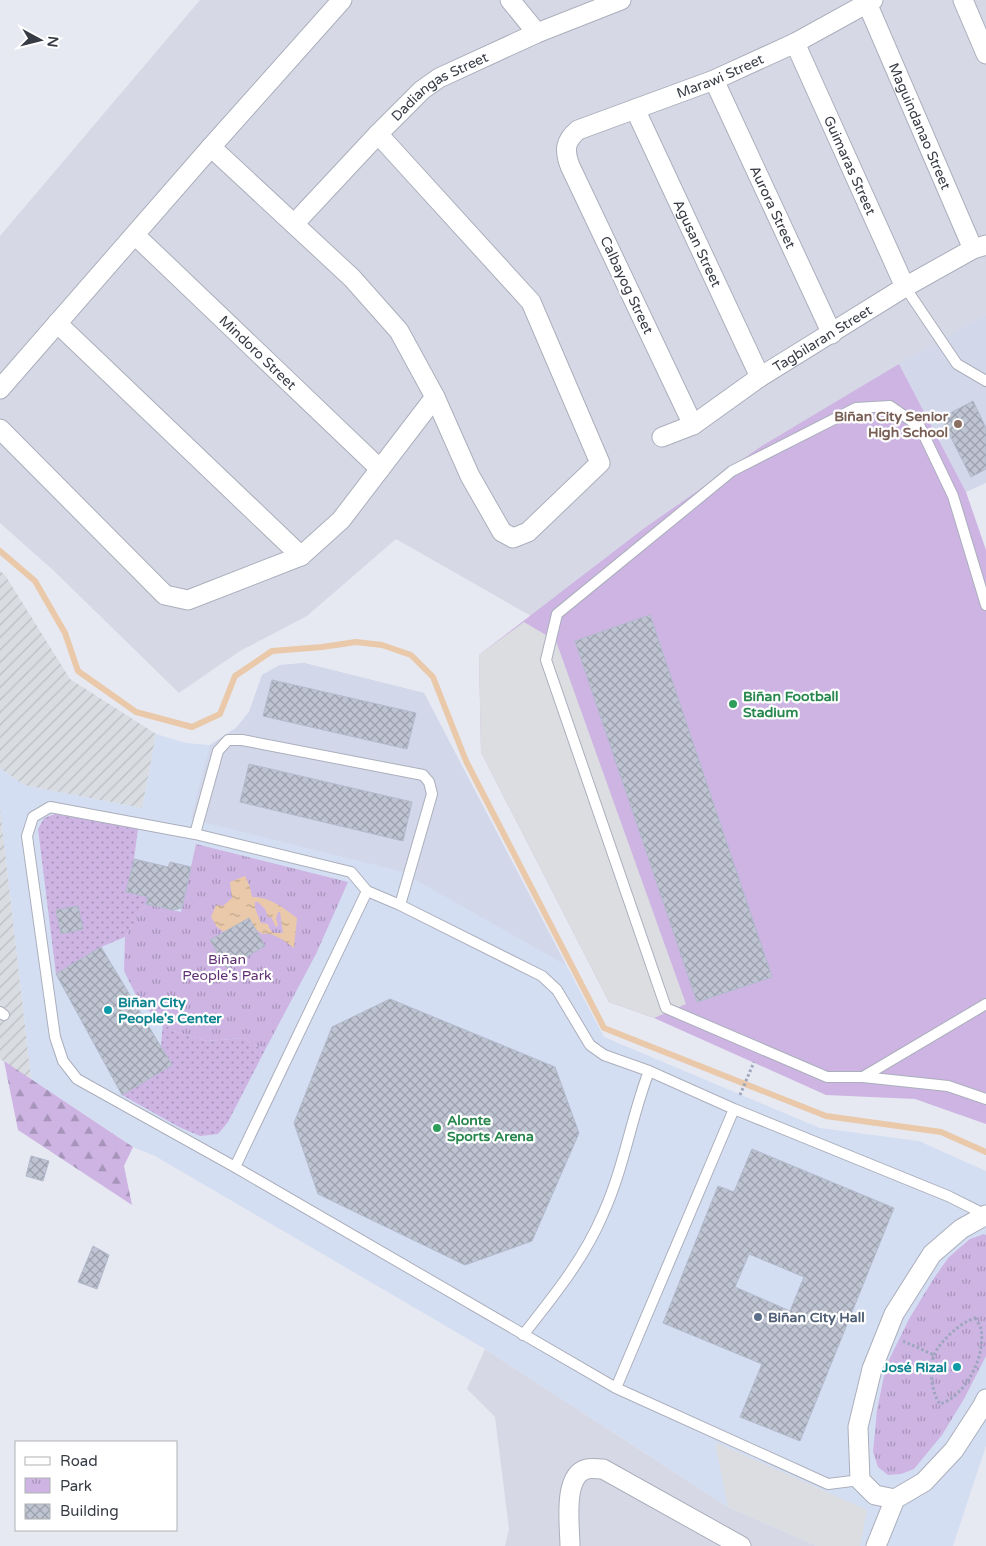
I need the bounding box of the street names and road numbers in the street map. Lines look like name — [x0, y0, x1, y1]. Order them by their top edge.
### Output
street label: Dadiangas Street — [388, 48, 491, 125]
street label: Marawi Street — [674, 50, 767, 102]
street label: Maguindanao Street — [885, 60, 955, 193]
street label: Guimaras Street — [820, 113, 880, 218]
street label: Aurora Street — [746, 163, 799, 252]
street label: Agusan Street — [669, 197, 725, 290]
street label: Calbayog Street — [596, 234, 657, 337]
street label: Tagbilaran Street — [770, 301, 876, 376]
street label: Mindoro Street — [216, 312, 300, 394]

